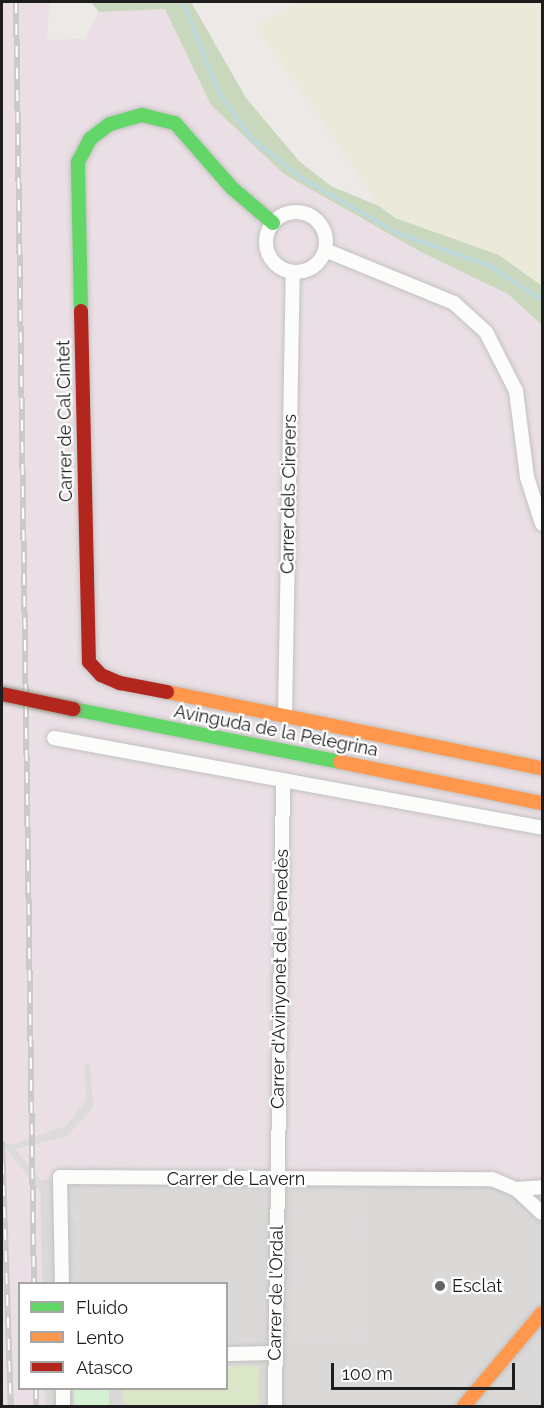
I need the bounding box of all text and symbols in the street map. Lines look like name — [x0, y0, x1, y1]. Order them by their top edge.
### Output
street label: Carrer de Cal Cintet — [53, 339, 77, 503]
street label: Carrer dels Cirerers — [277, 414, 301, 574]
street label: Avinguda de la Pelegrina — [172, 701, 380, 761]
street label: Carrer d'Avinyonet del Penedès — [267, 848, 293, 1110]
street label: Carrer de Lavern — [167, 1168, 305, 1190]
street label: Carrer de l'Ordal — [264, 1225, 288, 1361]
place label: Esclat — [452, 1275, 502, 1297]
marker: Esclat — [433, 1279, 447, 1293]
legend — [18, 1282, 228, 1390]
text: Fluido — [76, 1297, 128, 1318]
text: Lento — [76, 1327, 124, 1348]
scale bar — [334, 1351, 518, 1389]
text: Atasco — [76, 1357, 133, 1378]
text: 100 m — [342, 1363, 393, 1384]

